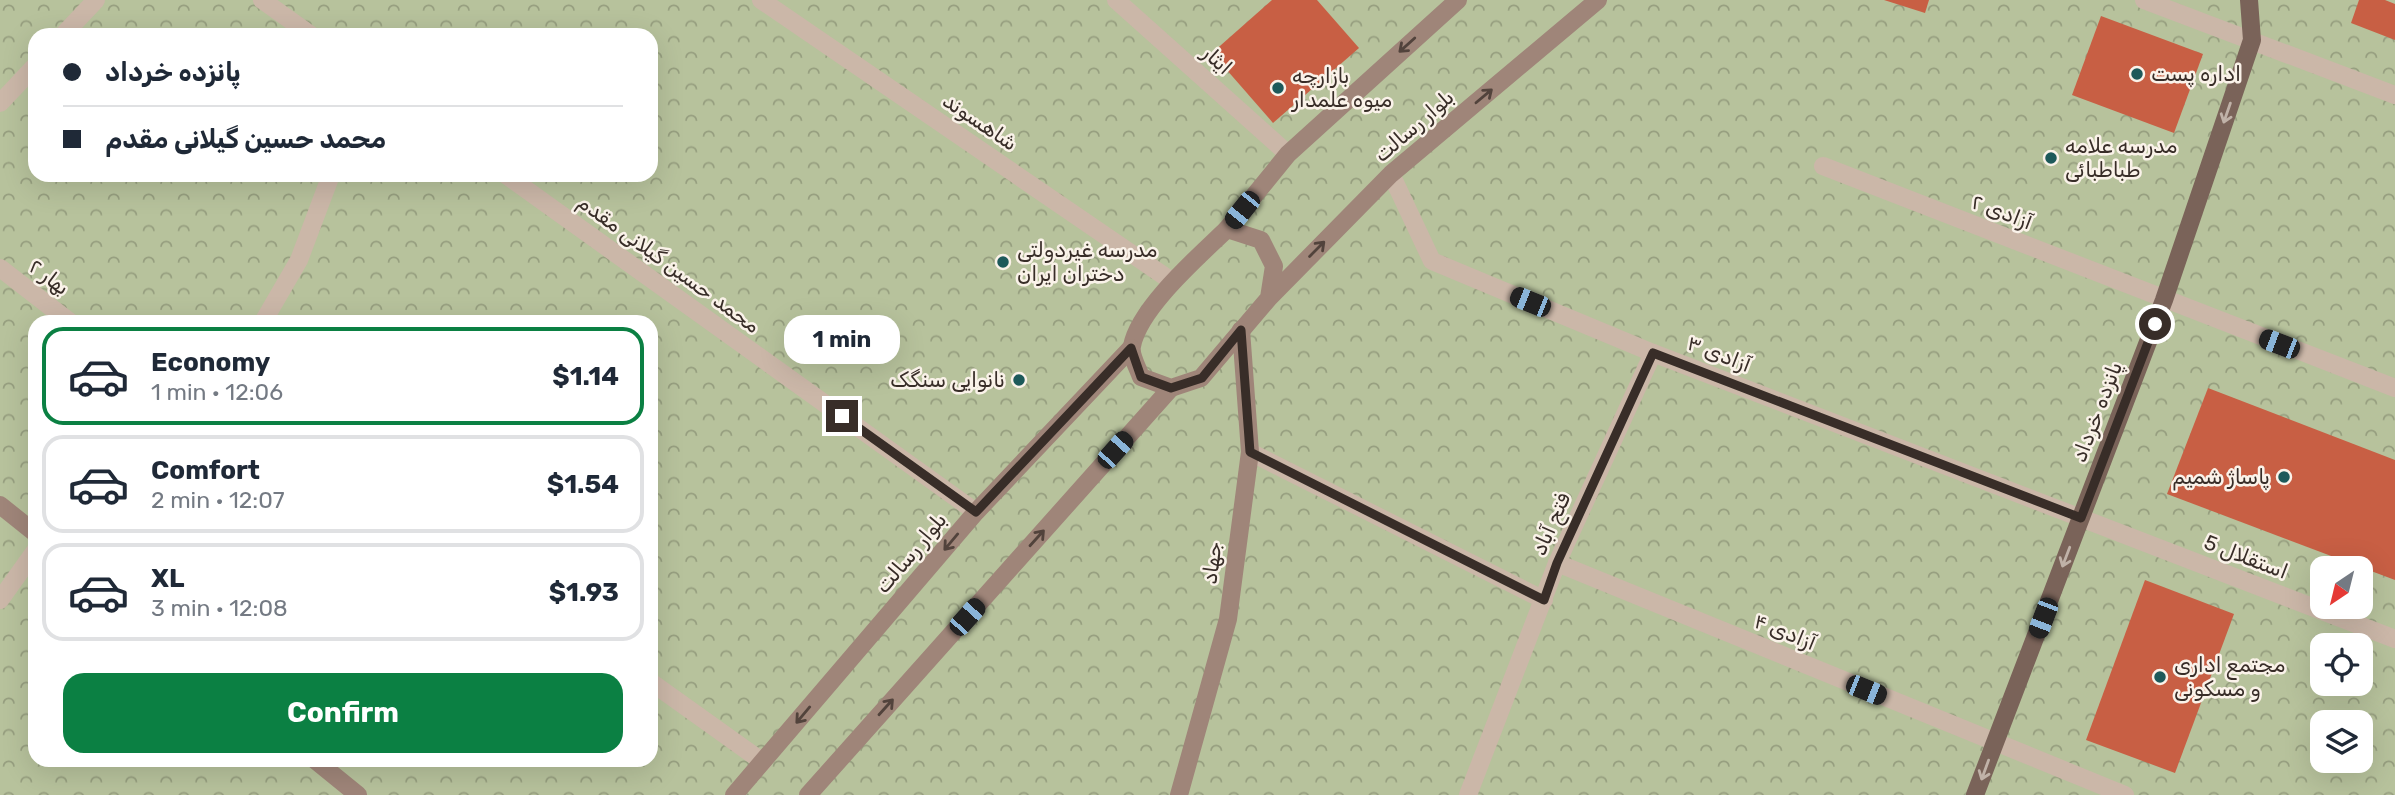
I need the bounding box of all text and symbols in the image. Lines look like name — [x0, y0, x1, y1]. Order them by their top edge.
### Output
one-way arrow — [1398, 37, 1416, 53]
street label: ایثار — [1196, 39, 1237, 79]
text: پانزده خرداد — [105, 57, 241, 88]
place label: اداره پست — [2151, 61, 2241, 88]
place label: بازارچه میوه علمدار — [1290, 63, 1392, 112]
marker: اداره پست — [2129, 66, 2145, 82]
marker: بازارچه میوه علمدار — [1270, 80, 1286, 96]
street label: بلوار رسالت — [1369, 84, 1459, 167]
street label: شاهسوند — [938, 88, 1022, 156]
one-way arrow — [1475, 88, 1493, 104]
one-way arrow — [2220, 102, 2233, 124]
text: محمد حسین گیلانی مقدم — [105, 124, 386, 155]
place label: مدرسه علامه طباطبائی — [2065, 133, 2177, 182]
marker: مدرسه علامه طباطبائی — [2043, 150, 2059, 166]
car — [1221, 187, 1264, 233]
street label: محمد حسین گیلانی مقدم — [573, 189, 765, 339]
street label: آزادی ۲ — [1968, 189, 2036, 235]
place label: مدرسه غیردولتی دختران ایران — [1017, 237, 1157, 286]
one-way arrow — [1308, 241, 1325, 258]
street label: بهار ۲ — [24, 253, 74, 300]
marker: مدرسه غیردولتی دختران ایران — [995, 254, 1011, 270]
car — [1507, 284, 1554, 320]
route start — [2139, 308, 2171, 340]
callout: 1 min — [784, 314, 900, 364]
text: 1 min — [813, 325, 871, 353]
car — [2256, 327, 2303, 361]
street label: آزادی ۳ — [1684, 330, 1755, 377]
icon: car — [67, 345, 130, 408]
text: Economy — [151, 347, 270, 378]
street label: پانزده خرداد — [2066, 358, 2129, 466]
text: $1.14 — [552, 361, 619, 392]
place label: نانوایی سنگک — [890, 367, 1005, 392]
marker: نانوایی سنگک — [1011, 372, 1027, 388]
text: 1 min · 12:06 — [151, 378, 283, 406]
route end — [826, 400, 858, 432]
car — [1094, 427, 1137, 473]
icon: car — [67, 453, 130, 516]
text: Comfort — [151, 455, 260, 486]
place label: پاساژ شمیم — [2172, 464, 2270, 491]
text: $1.54 — [547, 469, 619, 500]
marker: پاساژ شمیم — [2276, 469, 2292, 485]
text: 2 min · 12:07 — [151, 486, 285, 514]
street label: فتح آباد — [1526, 488, 1577, 560]
street label: بلوار رسالت — [870, 507, 951, 598]
one-way arrow — [1029, 529, 1045, 547]
street label: استقلال 5 — [2201, 529, 2292, 584]
one-way arrow — [943, 532, 959, 550]
street label: جهاد — [1196, 540, 1227, 586]
one-way arrow — [2059, 546, 2072, 568]
north arrow — [2310, 556, 2373, 620]
map controls — [2310, 556, 2373, 773]
icon: car — [67, 561, 130, 624]
text: XL — [151, 563, 184, 594]
text: $1.93 — [549, 577, 619, 608]
text: 3 min · 12:08 — [151, 594, 288, 622]
car — [946, 594, 989, 640]
car — [2026, 595, 2061, 641]
street label: آزادی ۴ — [1751, 608, 1820, 655]
button: locate — [2310, 633, 2373, 696]
place label: مجتمع اداری و مسکونی — [2174, 652, 2285, 702]
marker: مجتمع اداری و مسکونی — [2152, 669, 2168, 685]
car — [1843, 672, 1890, 708]
button: Confirm — [63, 673, 623, 753]
one-way arrow — [878, 698, 894, 716]
one-way arrow — [795, 706, 811, 724]
button: layers — [2310, 710, 2373, 773]
one-way arrow — [1978, 758, 1990, 780]

